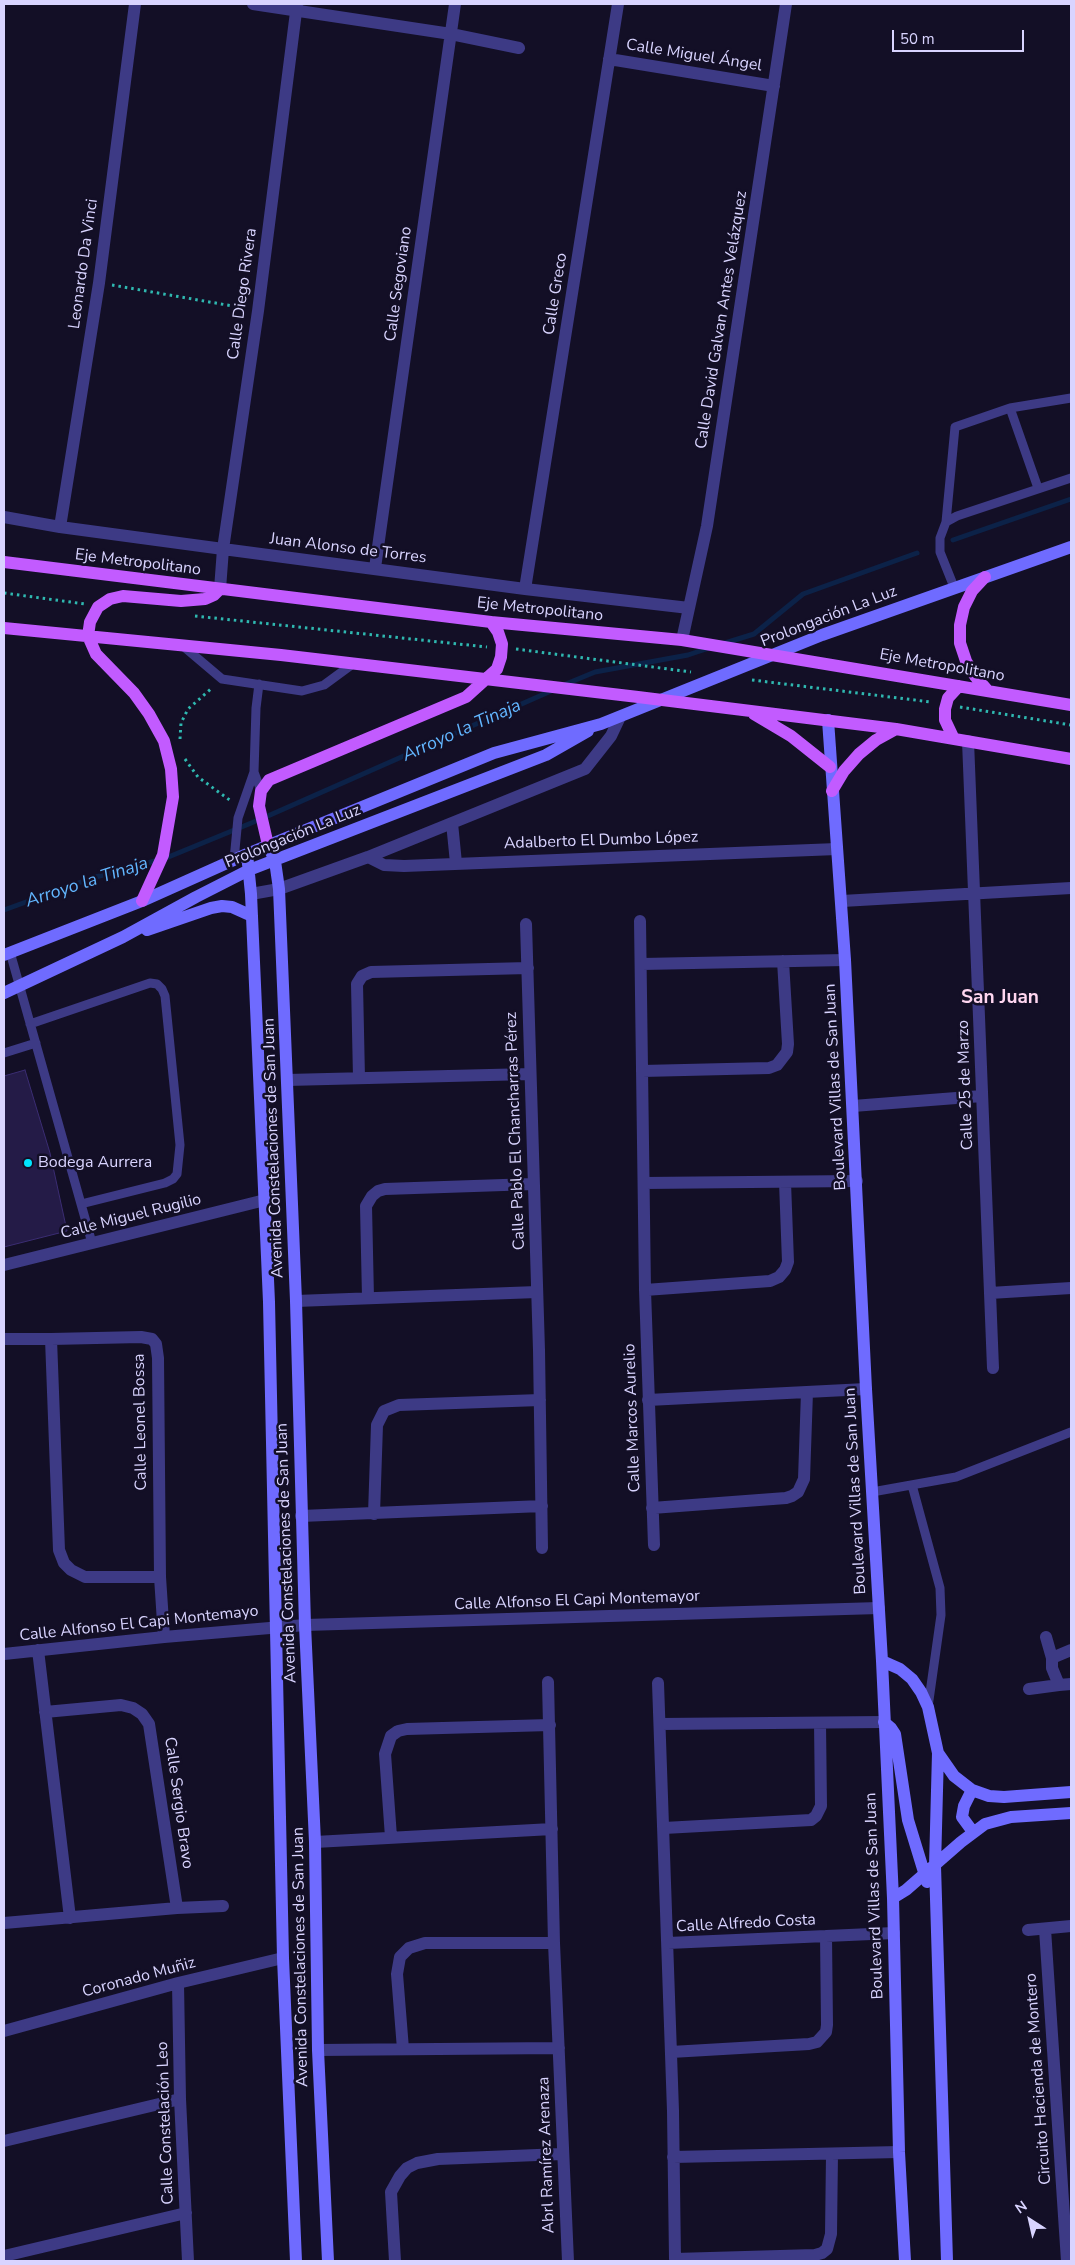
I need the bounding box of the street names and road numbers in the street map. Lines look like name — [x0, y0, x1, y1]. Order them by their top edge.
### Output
street label: Calle Miguel Ángel — [625, 36, 763, 76]
street label: Calle David Galvan Antes Velázquez — [692, 190, 752, 450]
street label: Leonardo Da Vinci — [65, 198, 103, 330]
street label: Calle Segoviano — [381, 225, 417, 343]
street label: Calle Diego Rivera — [224, 227, 262, 361]
street label: Calle Greco — [540, 252, 572, 336]
street label: Juan Alonso de Torres — [269, 530, 427, 568]
street label: Eje Metropolitano — [74, 546, 202, 580]
street label: Prolongación La Luz — [758, 582, 900, 652]
street label: Eje Metropolitano — [476, 594, 604, 626]
street label: Eje Metropolitano — [878, 646, 1006, 686]
street label: Prolongación La Luz — [222, 801, 364, 873]
street label: Adalberto El Dumbo López — [504, 828, 698, 854]
street label: Boulevard Villas de San Juan — [821, 983, 851, 1191]
street label: Calle Pablo El Chancharras Pérez — [502, 1012, 530, 1250]
street label: Avenida Constelaciones de San Juan — [260, 1018, 288, 1278]
street label: Calle 25 de Marzo — [954, 1020, 978, 1150]
street label: Calle Miguel Rugilio — [59, 1190, 203, 1244]
street label: Calle Marcos Aurelio — [621, 1343, 645, 1493]
street label: Calle Leonel Bossa — [130, 1353, 152, 1491]
street label: Boulevard Villas de San Juan — [841, 1387, 871, 1595]
street label: Avenida Constelaciones de San Juan — [273, 1423, 301, 1683]
street label: Calle Alfonso El Capi Montemayor — [454, 1587, 700, 1615]
street label: Calle Alfonso El Capi Montemayo — [19, 1602, 259, 1646]
street label: Calle Sergio Bravo — [159, 1736, 197, 1870]
street label: Boulevard Villas de San Juan — [862, 1792, 888, 2000]
street label: Avenida Constelaciones de San Juan — [289, 1827, 313, 2087]
street label: Calle Alfredo Costa — [676, 1911, 816, 1937]
street label: Coronado Muñiz — [80, 1954, 198, 2002]
street label: Circuito Hacienda de Montero — [1022, 1972, 1056, 2186]
street label: Calle Constelación Leo — [154, 2041, 178, 2205]
street label: Abrl Ramírez Arenaza — [535, 2076, 559, 2234]

